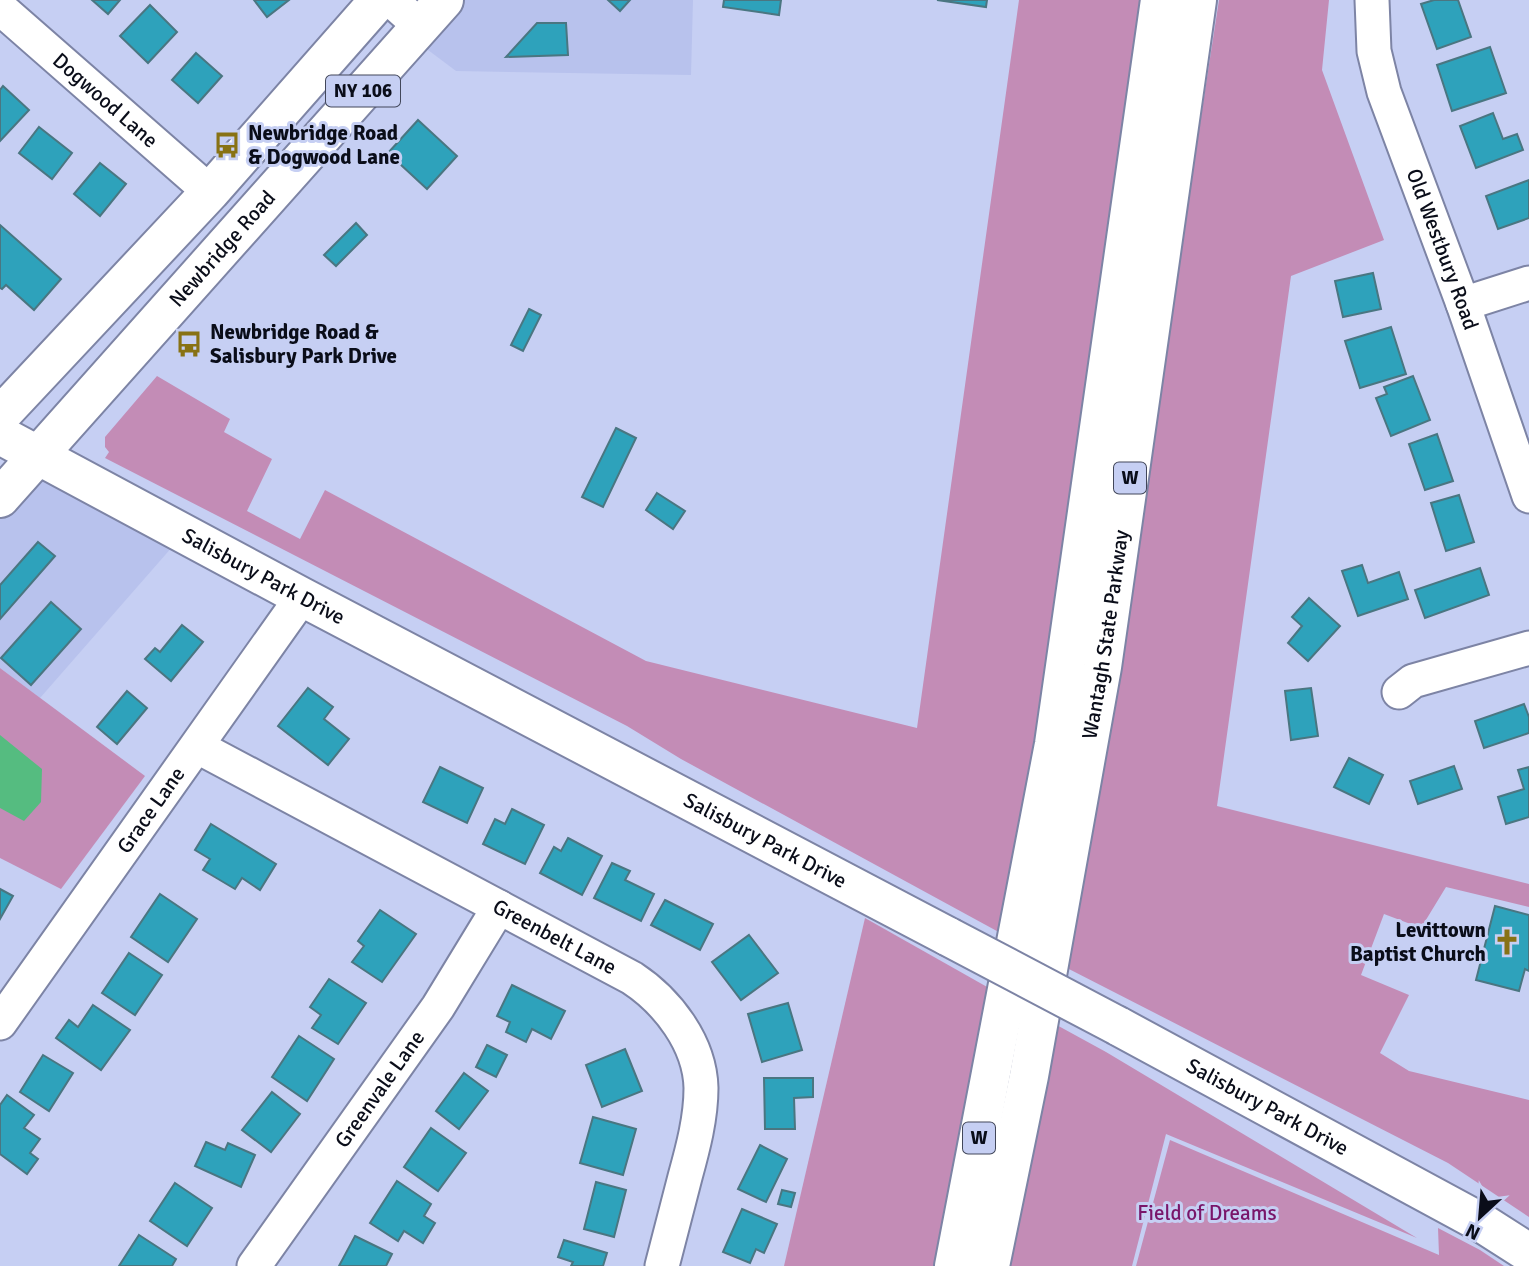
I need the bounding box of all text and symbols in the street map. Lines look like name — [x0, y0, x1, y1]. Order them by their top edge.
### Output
street label: Dogwood Lane — [47, 47, 163, 153]
road number: NY 106 — [326, 76, 400, 106]
place label: Newbridge Road & Dogwood Lane — [248, 120, 400, 170]
bus stop icon: Newbridge Road & Dogwood Lane — [212, 130, 242, 160]
street label: Old Westbury Road — [1401, 165, 1484, 333]
street label: Newbridge Road — [164, 185, 281, 312]
place label: Newbridge Road & Salisbury Park Drive — [210, 319, 397, 369]
bus stop icon: Newbridge Road & Salisbury Park Drive — [174, 329, 204, 359]
road number: W — [1114, 463, 1146, 494]
street label: Salisbury Park Drive — [178, 522, 349, 630]
street label: Wantagh State Parkway — [1076, 528, 1134, 741]
street label: Grace Lane — [111, 762, 190, 858]
street label: Salisbury Park Drive — [679, 787, 851, 894]
street label: Greenbelt Lane — [488, 893, 621, 980]
place label: Levittown Baptist Church — [1350, 917, 1486, 967]
church icon: Levittown Baptist Church — [1492, 927, 1522, 957]
street label: Greenvale Lane — [329, 1025, 430, 1153]
street label: Salisbury Park Drive — [1182, 1052, 1353, 1161]
road number: W — [963, 1122, 995, 1154]
north arrow — [1445, 1182, 1515, 1252]
park label: Field of Dreams — [1137, 1200, 1277, 1226]
text: N — [1462, 1218, 1484, 1245]

